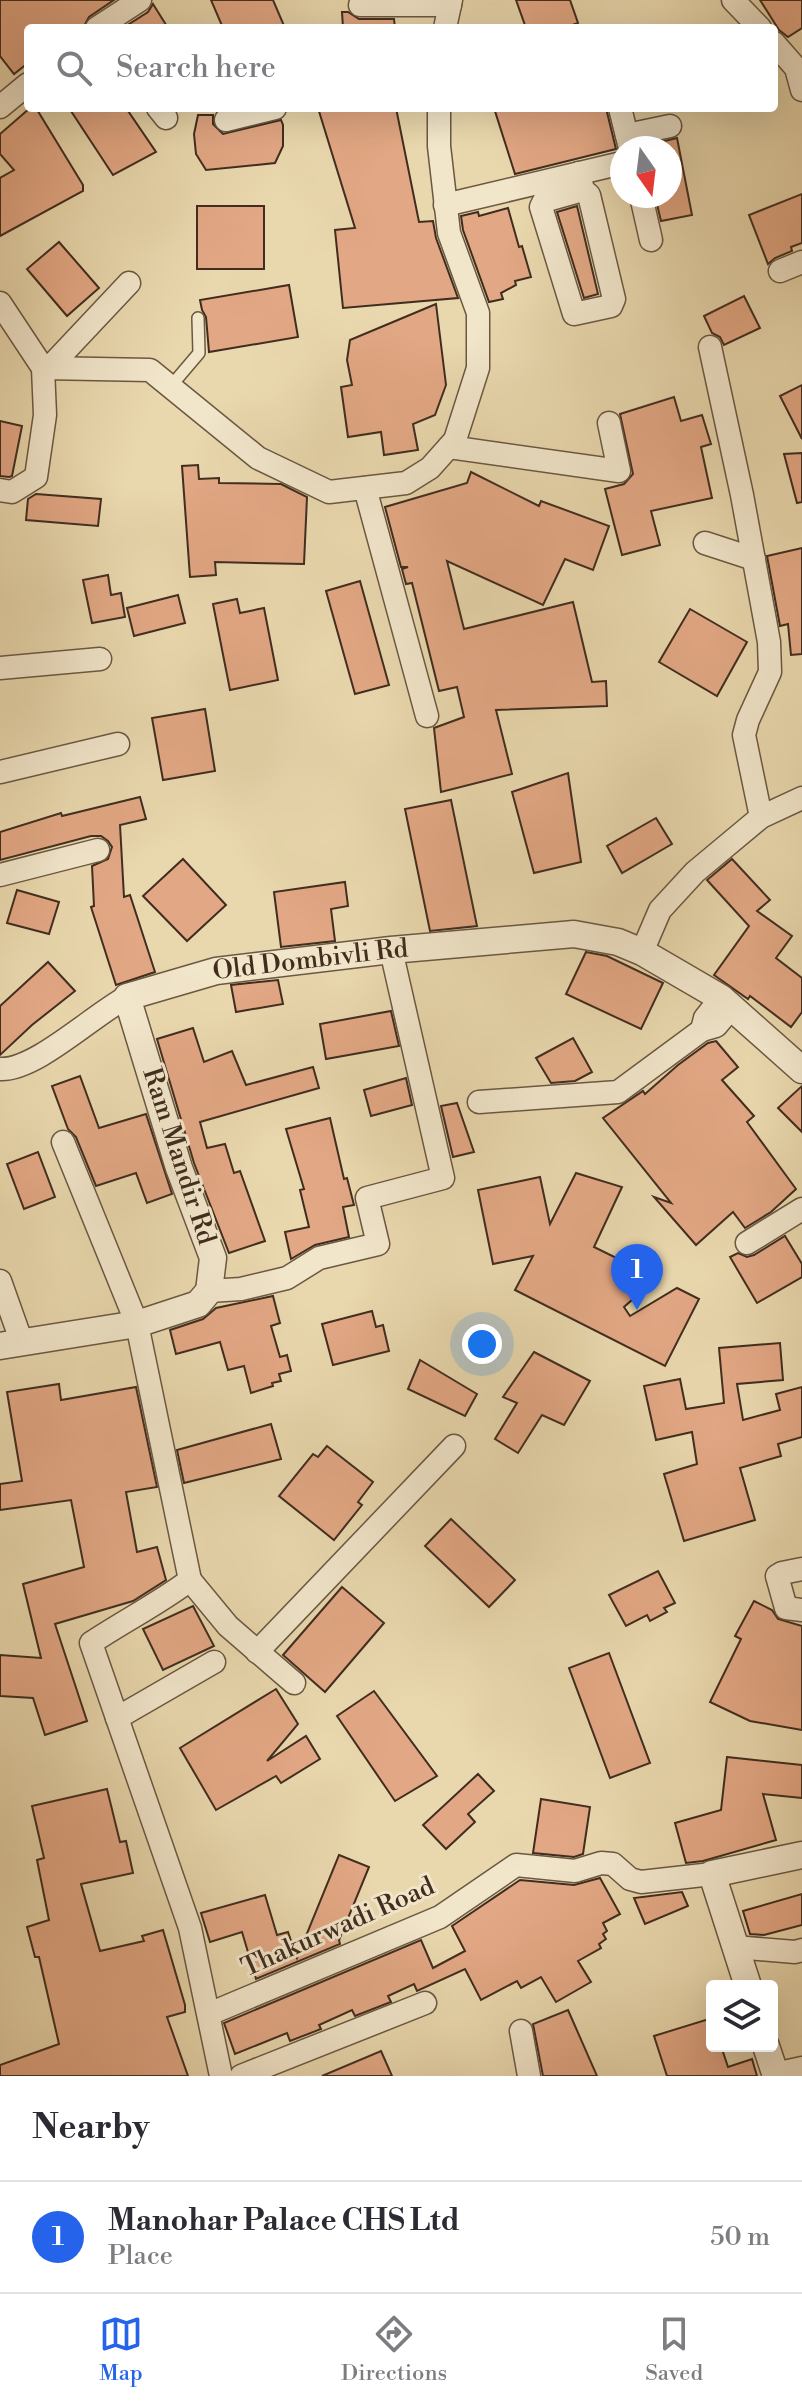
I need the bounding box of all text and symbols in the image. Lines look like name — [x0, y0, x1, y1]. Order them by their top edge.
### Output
search box — [24, 24, 778, 112]
icon: search — [52, 46, 96, 90]
text: Search here — [116, 49, 276, 87]
north arrow — [610, 136, 682, 208]
street label: Old Dombivli Rd — [211, 933, 410, 987]
street label: Ram Mandir Rd — [135, 1063, 223, 1249]
pin: 1 — [611, 1244, 663, 1310]
your location — [462, 1324, 502, 1364]
street label: Thakurwadi Road — [236, 1870, 440, 1984]
map controls — [706, 1980, 778, 2052]
button: layers — [706, 1980, 778, 2052]
text: Nearby — [32, 2107, 150, 2149]
text: Manohar Palace CHS Ltd — [108, 2202, 460, 2240]
text: 1 — [52, 2221, 64, 2253]
text: 50 m — [710, 2221, 770, 2253]
text: Place — [108, 2240, 173, 2272]
tab: Map — [99, 2312, 143, 2387]
tab: Directions — [341, 2312, 447, 2387]
tab: Saved — [645, 2312, 703, 2387]

